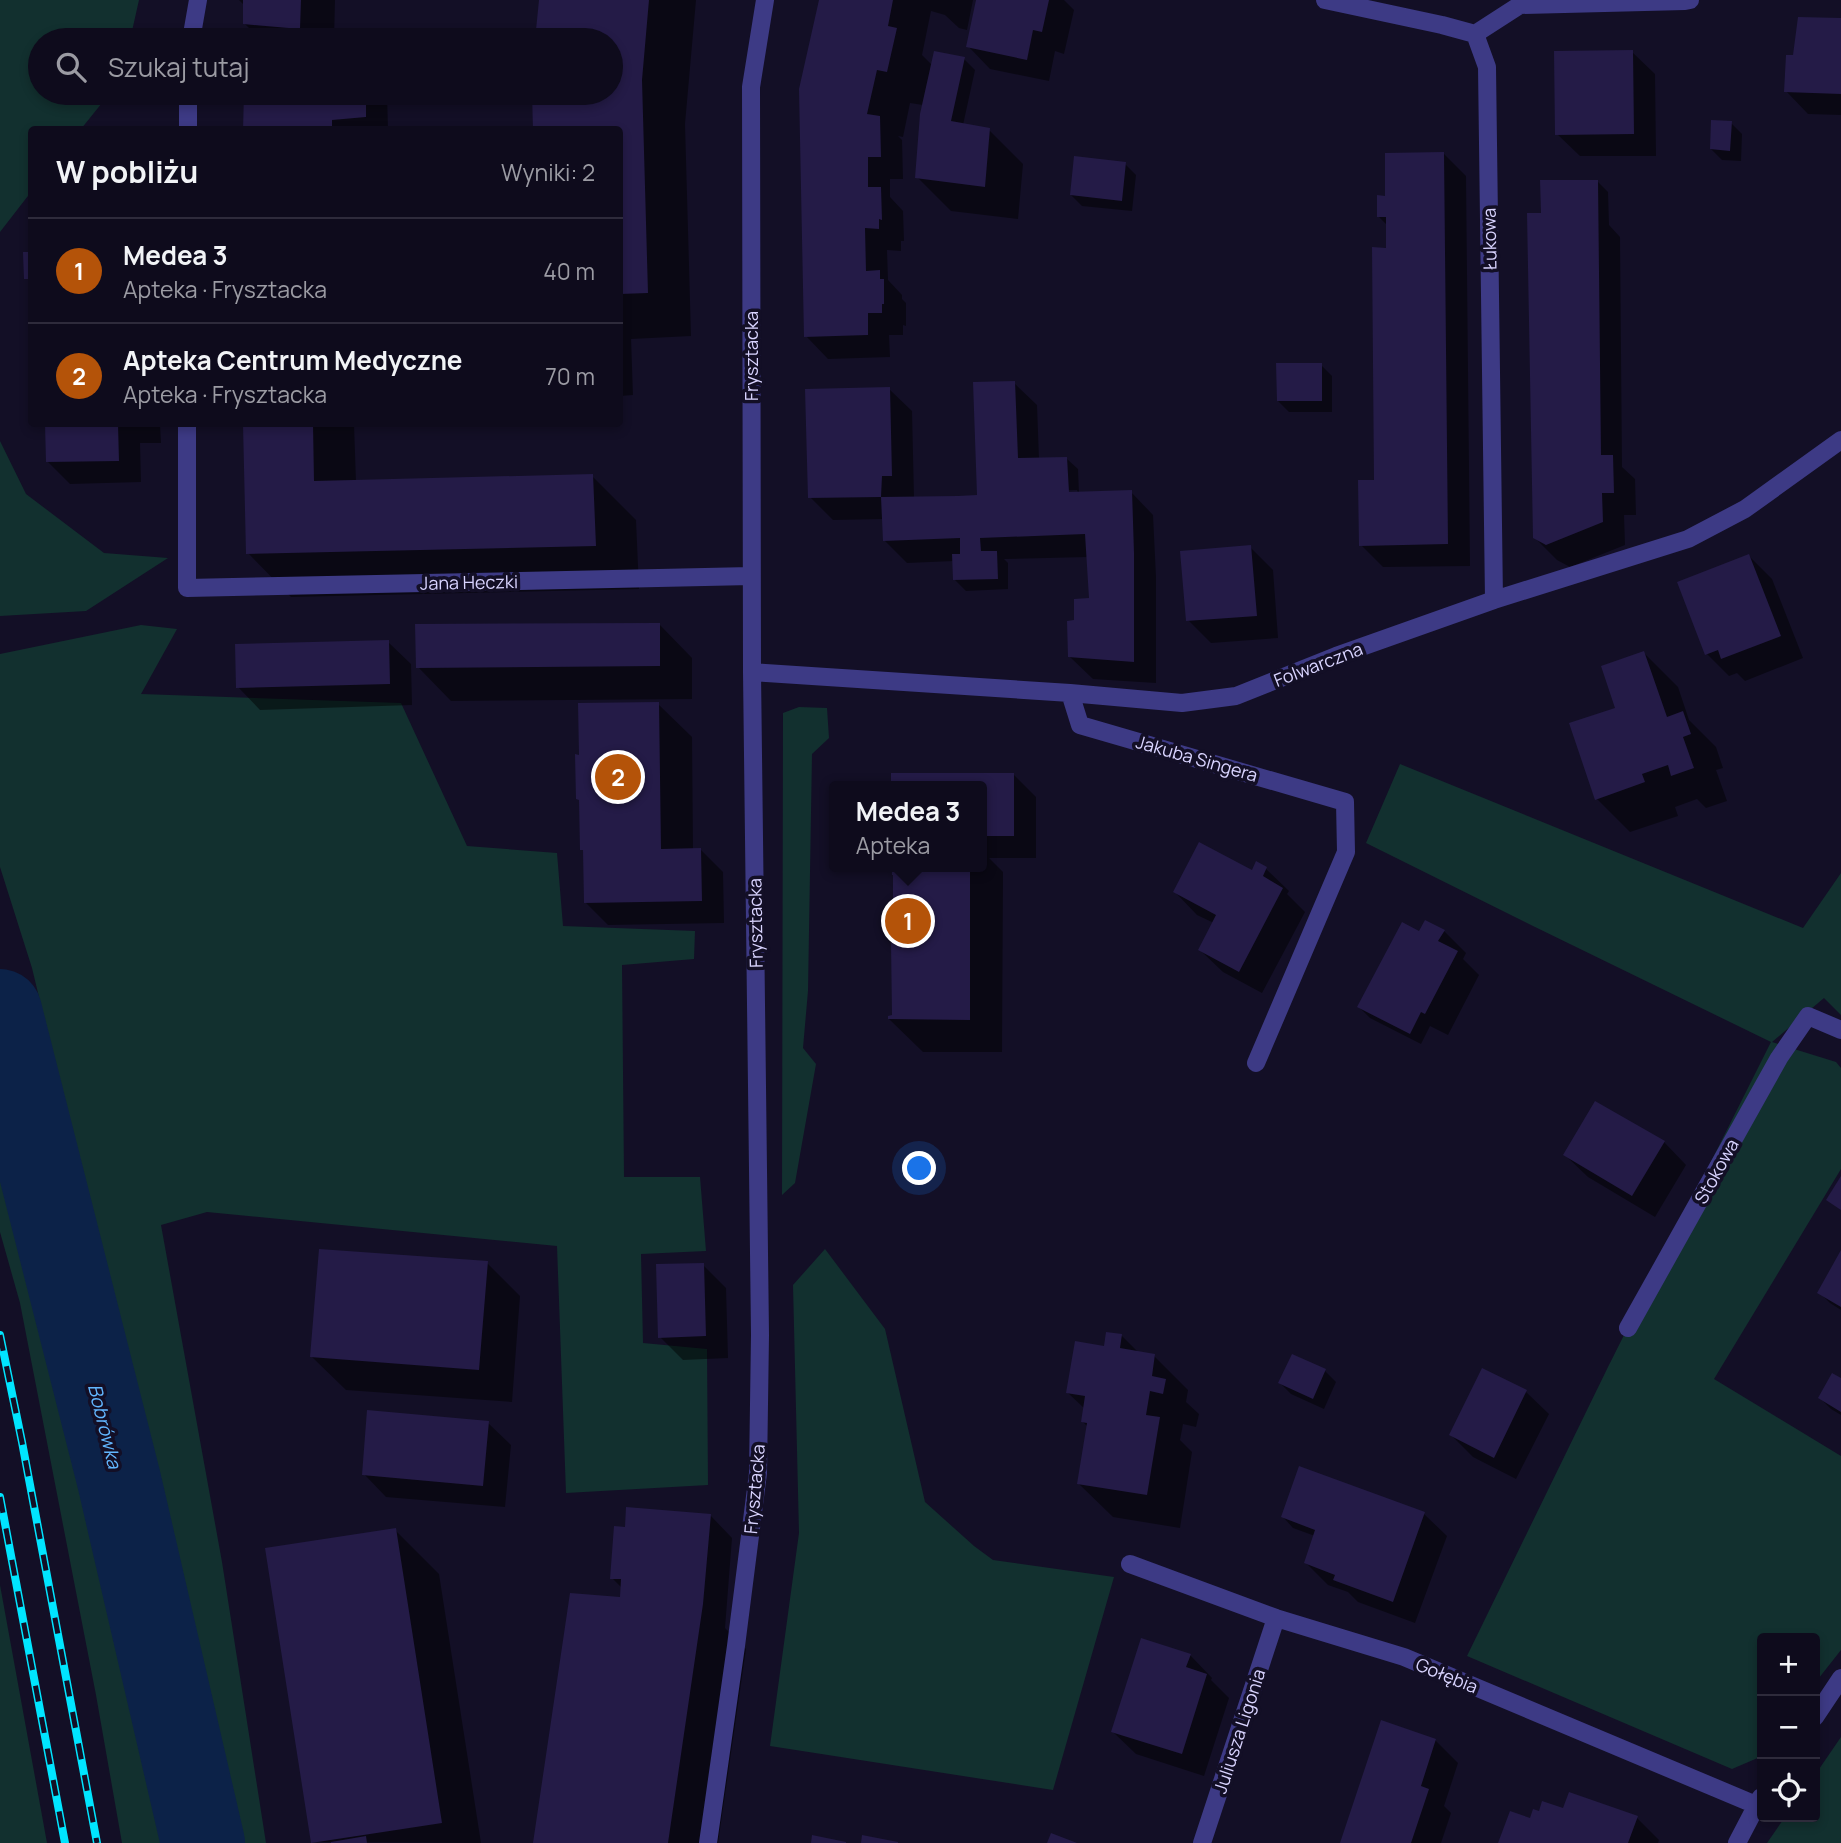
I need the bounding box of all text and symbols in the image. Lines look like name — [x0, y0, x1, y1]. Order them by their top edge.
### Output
search box — [28, 28, 623, 105]
icon: search — [52, 48, 90, 86]
text: Szukaj tutaj — [108, 49, 250, 85]
text: W pobliżu — [56, 151, 198, 192]
text: Wyniki: 2 — [501, 156, 595, 188]
street label: Łukowa — [1476, 208, 1502, 270]
text: Medea 3 — [123, 237, 228, 273]
text: 1 — [74, 255, 84, 287]
text: 40 m — [543, 255, 595, 287]
text: Apteka · Frysztacka — [123, 273, 327, 305]
street label: Frysztacka — [739, 311, 763, 401]
text: Apteka Centrum Medyczne — [123, 342, 463, 378]
text: 2 — [72, 360, 86, 392]
text: 70 m — [545, 360, 595, 392]
text: Apteka · Frysztacka — [123, 378, 327, 410]
street label: Jana Heczki — [420, 569, 518, 595]
street label: Folwarczna — [1270, 636, 1366, 692]
street label: Jakuba Singera — [1133, 729, 1261, 787]
pin: 2 — [595, 751, 641, 803]
popup — [829, 781, 987, 872]
text: Medea 3 — [856, 793, 960, 829]
text: Apteka — [856, 829, 930, 861]
street label: Frysztacka — [742, 878, 768, 968]
pin: 1 — [885, 895, 931, 947]
street label: Stokowa — [1688, 1134, 1744, 1208]
your location — [902, 1151, 936, 1185]
water label: Bobrówka — [82, 1381, 128, 1472]
street label: Frysztacka — [738, 1443, 770, 1535]
map controls — [1757, 1633, 1820, 1822]
button: + — [1757, 1633, 1820, 1696]
street label: Gołębia — [1412, 1652, 1482, 1698]
street label: Juliusza Ligonia — [1208, 1666, 1270, 1796]
button: − — [1757, 1696, 1820, 1759]
button: locate — [1757, 1759, 1820, 1822]

